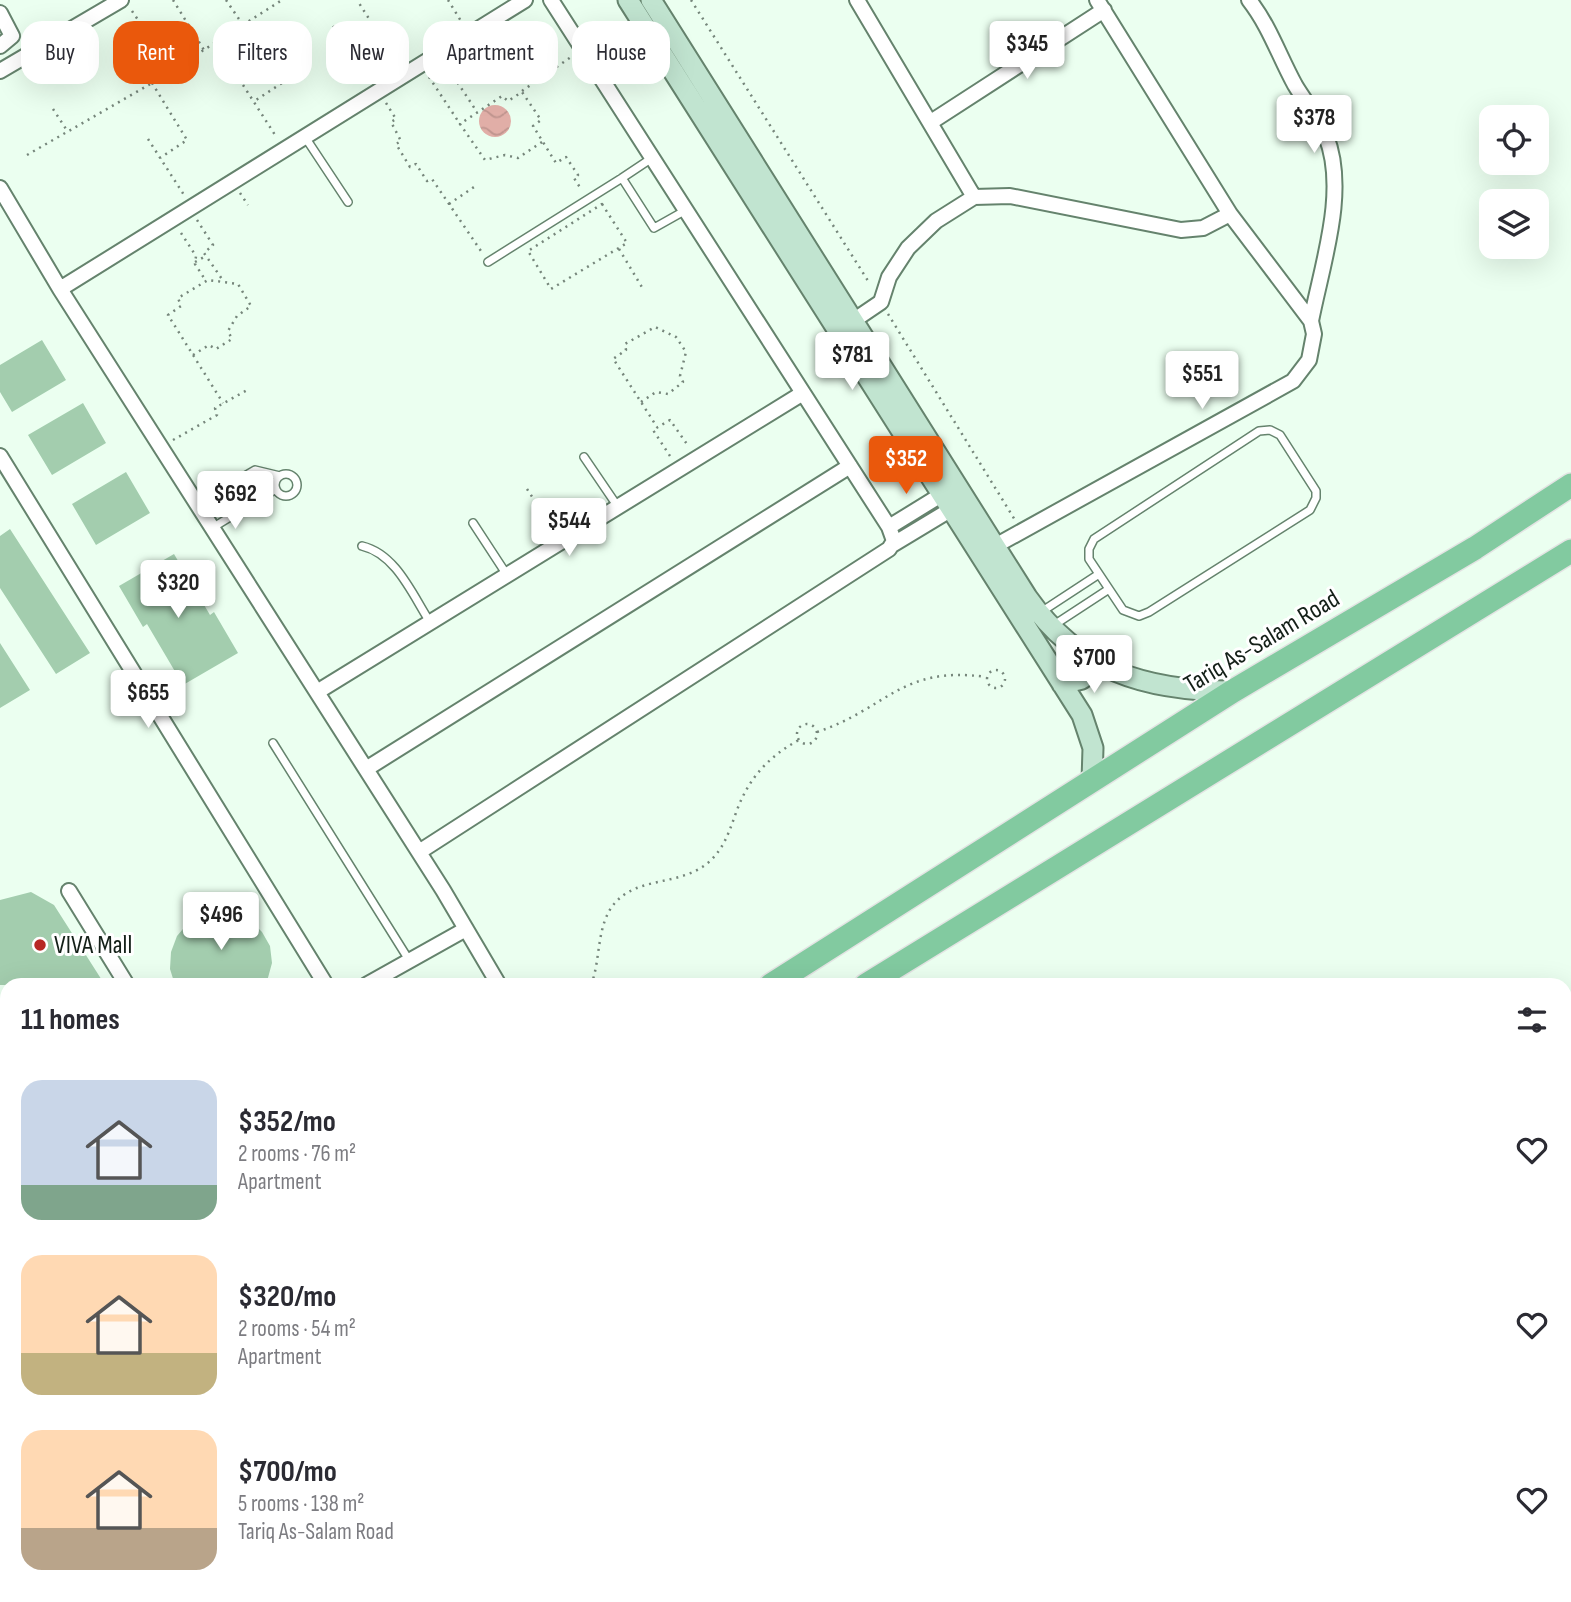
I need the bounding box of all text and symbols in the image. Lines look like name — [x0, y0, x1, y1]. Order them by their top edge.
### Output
chip: Buy — [21, 21, 99, 84]
chip: Rent — [113, 21, 199, 84]
chip: Filters — [213, 21, 312, 84]
chip: New — [326, 21, 409, 84]
chip: Apartment — [423, 21, 558, 84]
chip: House — [572, 21, 670, 84]
pin: $345 — [986, 22, 1068, 81]
text: $345 — [1006, 30, 1048, 58]
pin: $378 — [1273, 96, 1355, 155]
text: $378 — [1293, 104, 1335, 132]
map controls — [1479, 105, 1549, 259]
button: locate — [1479, 105, 1549, 175]
button: layers — [1479, 189, 1549, 259]
pin: $781 — [811, 332, 893, 392]
text: $781 — [831, 341, 873, 369]
pin: $551 — [1161, 352, 1243, 411]
text: $551 — [1182, 360, 1222, 388]
pin: $352 — [865, 436, 947, 496]
text: $352 — [885, 445, 927, 473]
pin: $692 — [194, 472, 276, 531]
text: $692 — [213, 480, 257, 508]
pin: $544 — [528, 498, 610, 558]
text: $544 — [547, 507, 591, 535]
pin: $320 — [137, 560, 219, 620]
text: $320 — [156, 569, 200, 597]
street label: Tariq As-Salam Road — [1179, 583, 1345, 701]
pin: $700 — [1053, 636, 1135, 695]
text: $700 — [1072, 644, 1116, 672]
pin: $655 — [107, 670, 189, 730]
text: $655 — [127, 679, 169, 707]
pin: $496 — [180, 892, 262, 952]
text: $496 — [199, 901, 243, 929]
place label: VIVA Mall — [54, 930, 132, 961]
marker: VIVA Mall — [32, 937, 48, 953]
icon: filters — [1513, 1001, 1551, 1039]
text: 11 homes — [21, 1002, 120, 1038]
text: $352/mo — [238, 1104, 336, 1140]
icon: home — [77, 1108, 161, 1192]
icon: heart — [1513, 1131, 1551, 1169]
text: 2 rooms · 76 m² — [238, 1140, 356, 1168]
text: Apartment — [238, 1168, 322, 1196]
text: $320/mo — [238, 1279, 336, 1315]
icon: home — [77, 1283, 161, 1367]
icon: heart — [1513, 1306, 1551, 1344]
text: 2 rooms · 54 m² — [238, 1315, 356, 1343]
text: Apartment — [238, 1343, 322, 1371]
text: $700/mo — [238, 1454, 337, 1490]
icon: home — [77, 1458, 161, 1542]
icon: heart — [1513, 1481, 1551, 1519]
text: 5 rooms · 138 m² — [238, 1490, 364, 1518]
text: Tariq As-Salam Road — [238, 1518, 394, 1546]

